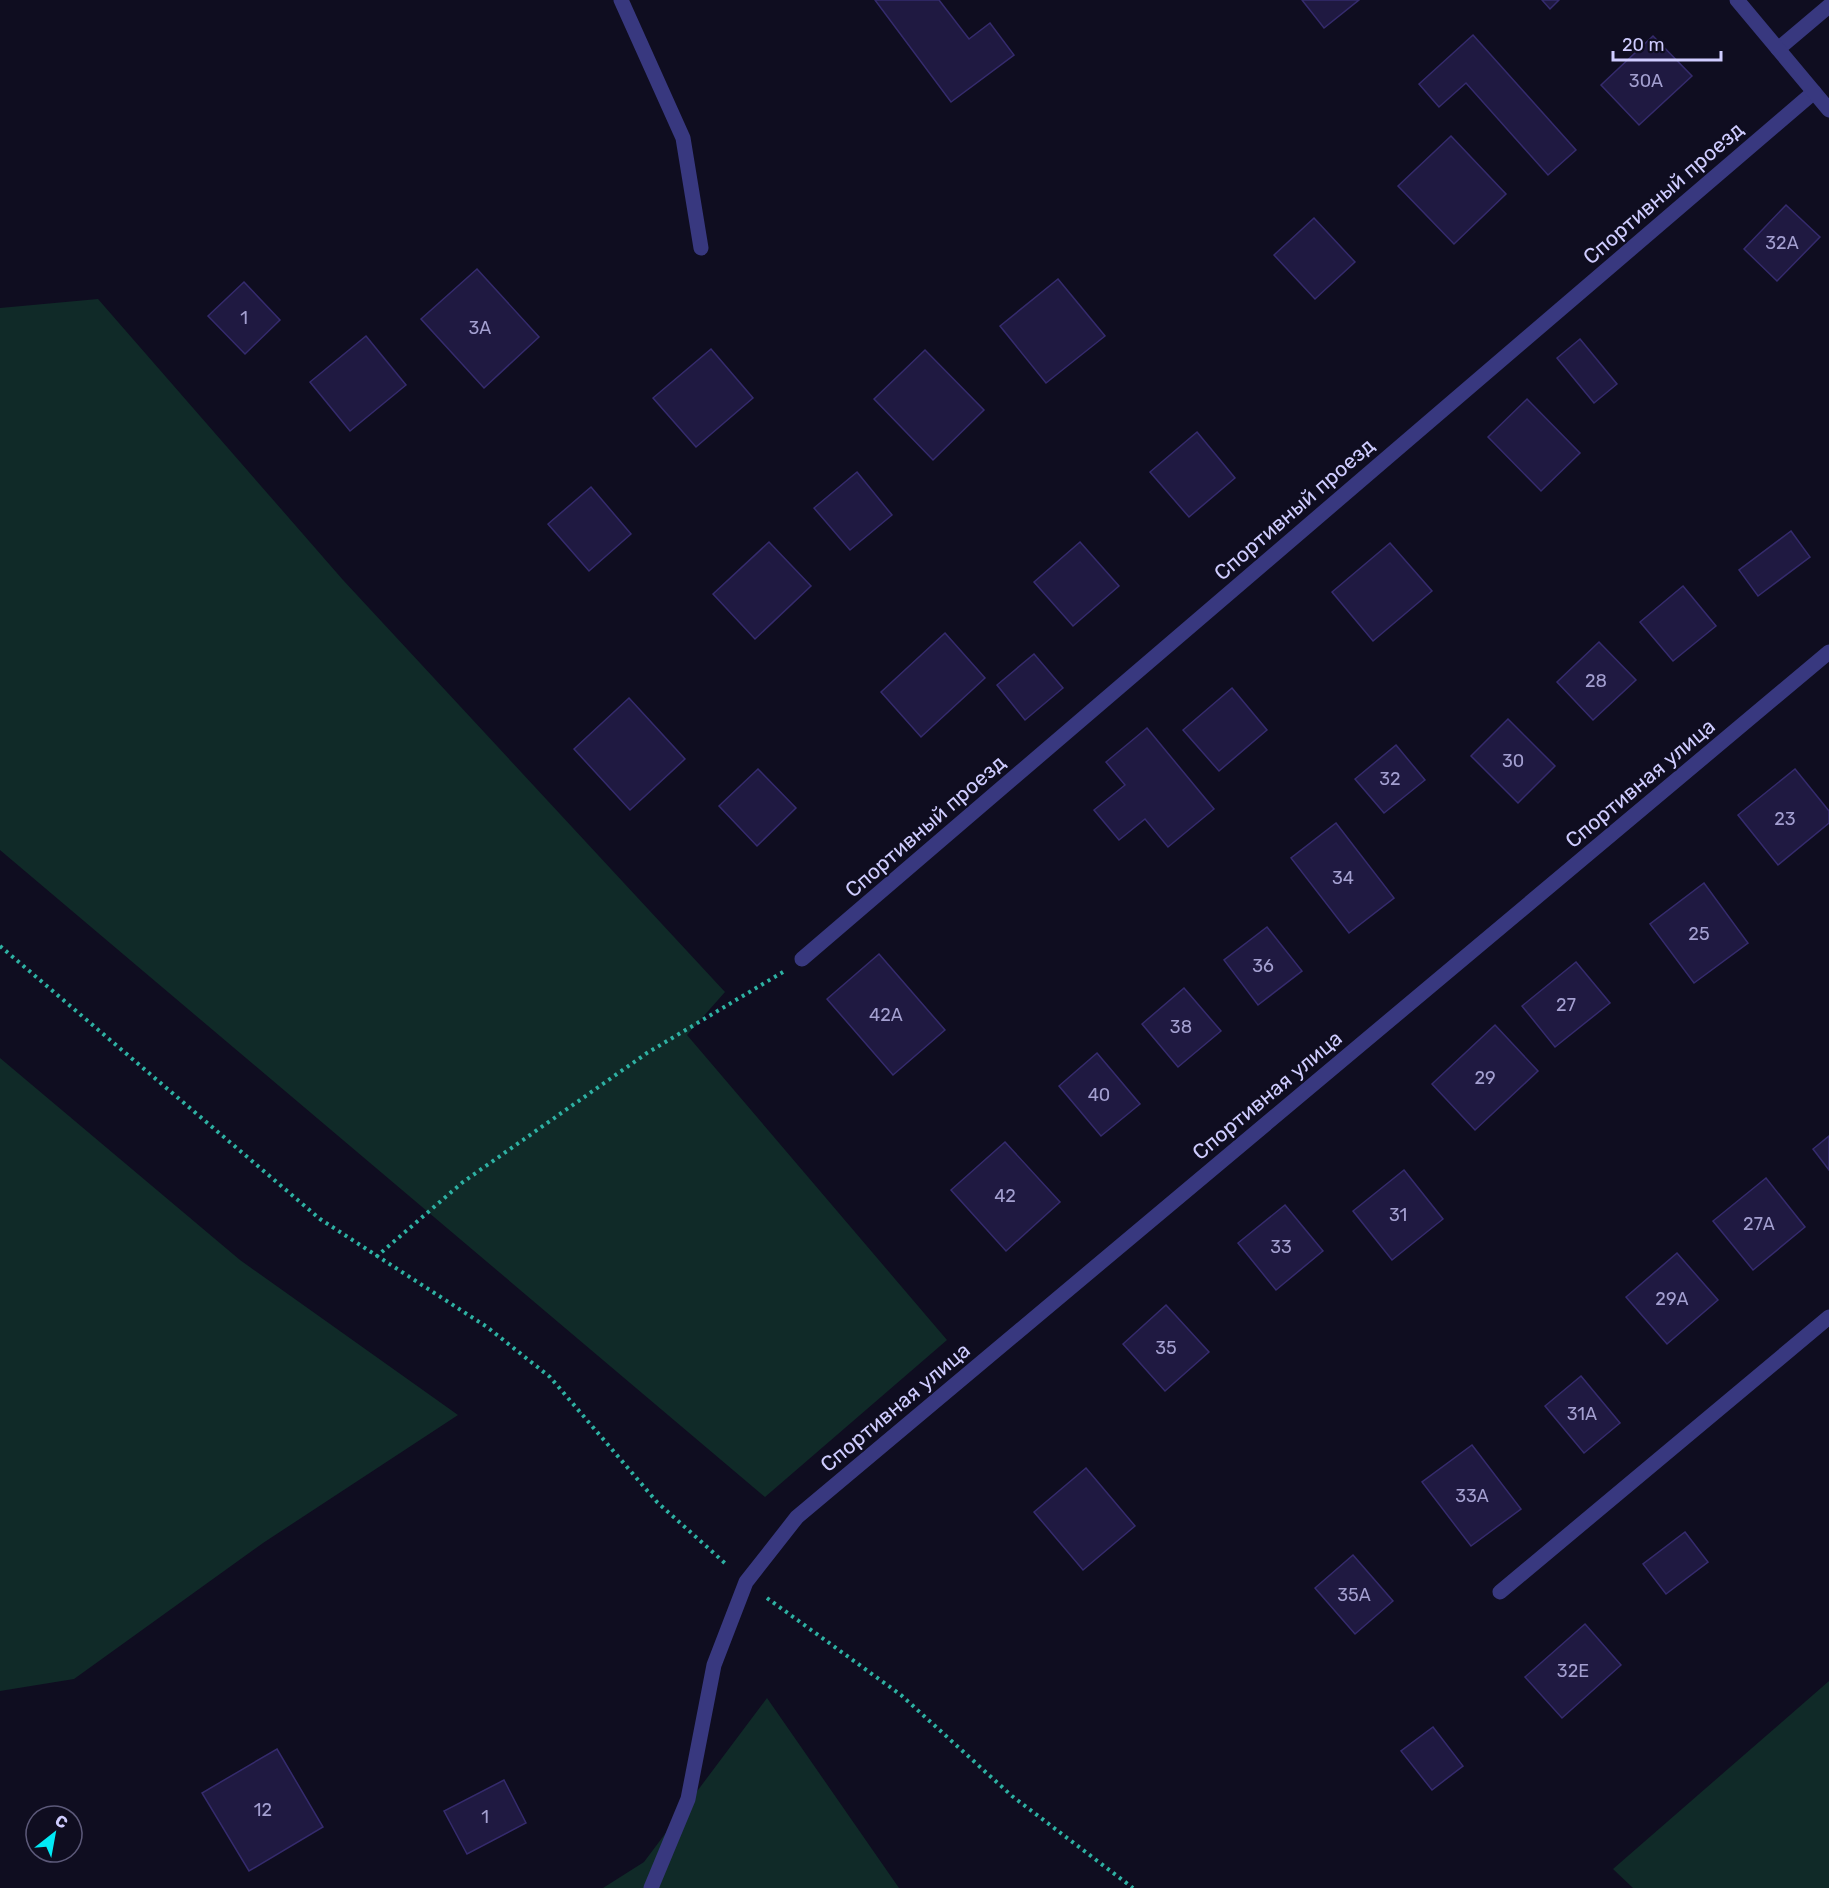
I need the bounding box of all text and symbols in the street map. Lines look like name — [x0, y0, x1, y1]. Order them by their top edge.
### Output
scale bar — [1613, 24, 1721, 62]
text: 20 m — [1622, 34, 1664, 56]
house number: 30А — [1629, 70, 1663, 92]
street label: Спортивный проезд — [1578, 117, 1748, 269]
house number: 32А — [1765, 232, 1799, 254]
house number: 1 — [240, 307, 248, 329]
house number: 3А — [469, 317, 491, 339]
street label: Спортивный проезд — [1209, 433, 1379, 585]
house number: 28 — [1585, 670, 1607, 692]
street label: Спортивная улица — [1560, 713, 1720, 853]
street label: Спортивный проезд — [840, 750, 1010, 902]
house number: 30 — [1502, 750, 1524, 772]
house number: 32 — [1379, 768, 1401, 790]
house number: 23 — [1774, 808, 1796, 830]
house number: 34 — [1332, 867, 1354, 889]
house number: 25 — [1688, 923, 1710, 945]
house number: 36 — [1252, 955, 1274, 977]
house number: 27 — [1556, 994, 1576, 1016]
house number: 42А — [869, 1004, 903, 1026]
house number: 38 — [1170, 1016, 1192, 1038]
street label: Спортивная улица — [1187, 1025, 1347, 1165]
house number: 29 — [1474, 1067, 1496, 1089]
house number: 40 — [1088, 1084, 1110, 1106]
house number: 42 — [994, 1185, 1016, 1207]
house number: 31 — [1389, 1204, 1407, 1226]
house number: 27А — [1743, 1213, 1775, 1235]
house number: 33 — [1270, 1236, 1292, 1258]
house number: 29А — [1655, 1288, 1689, 1310]
street label: Спортивная улица — [815, 1337, 975, 1477]
house number: 35 — [1155, 1337, 1177, 1359]
house number: 31А — [1567, 1403, 1597, 1425]
house number: 33А — [1455, 1485, 1489, 1507]
house number: 35А — [1337, 1584, 1371, 1606]
house number: 32Е — [1557, 1660, 1589, 1682]
house number: 12 — [254, 1799, 272, 1821]
north arrow — [24, 1804, 84, 1864]
house number: 1 — [481, 1806, 489, 1828]
text: С — [52, 1811, 71, 1833]

